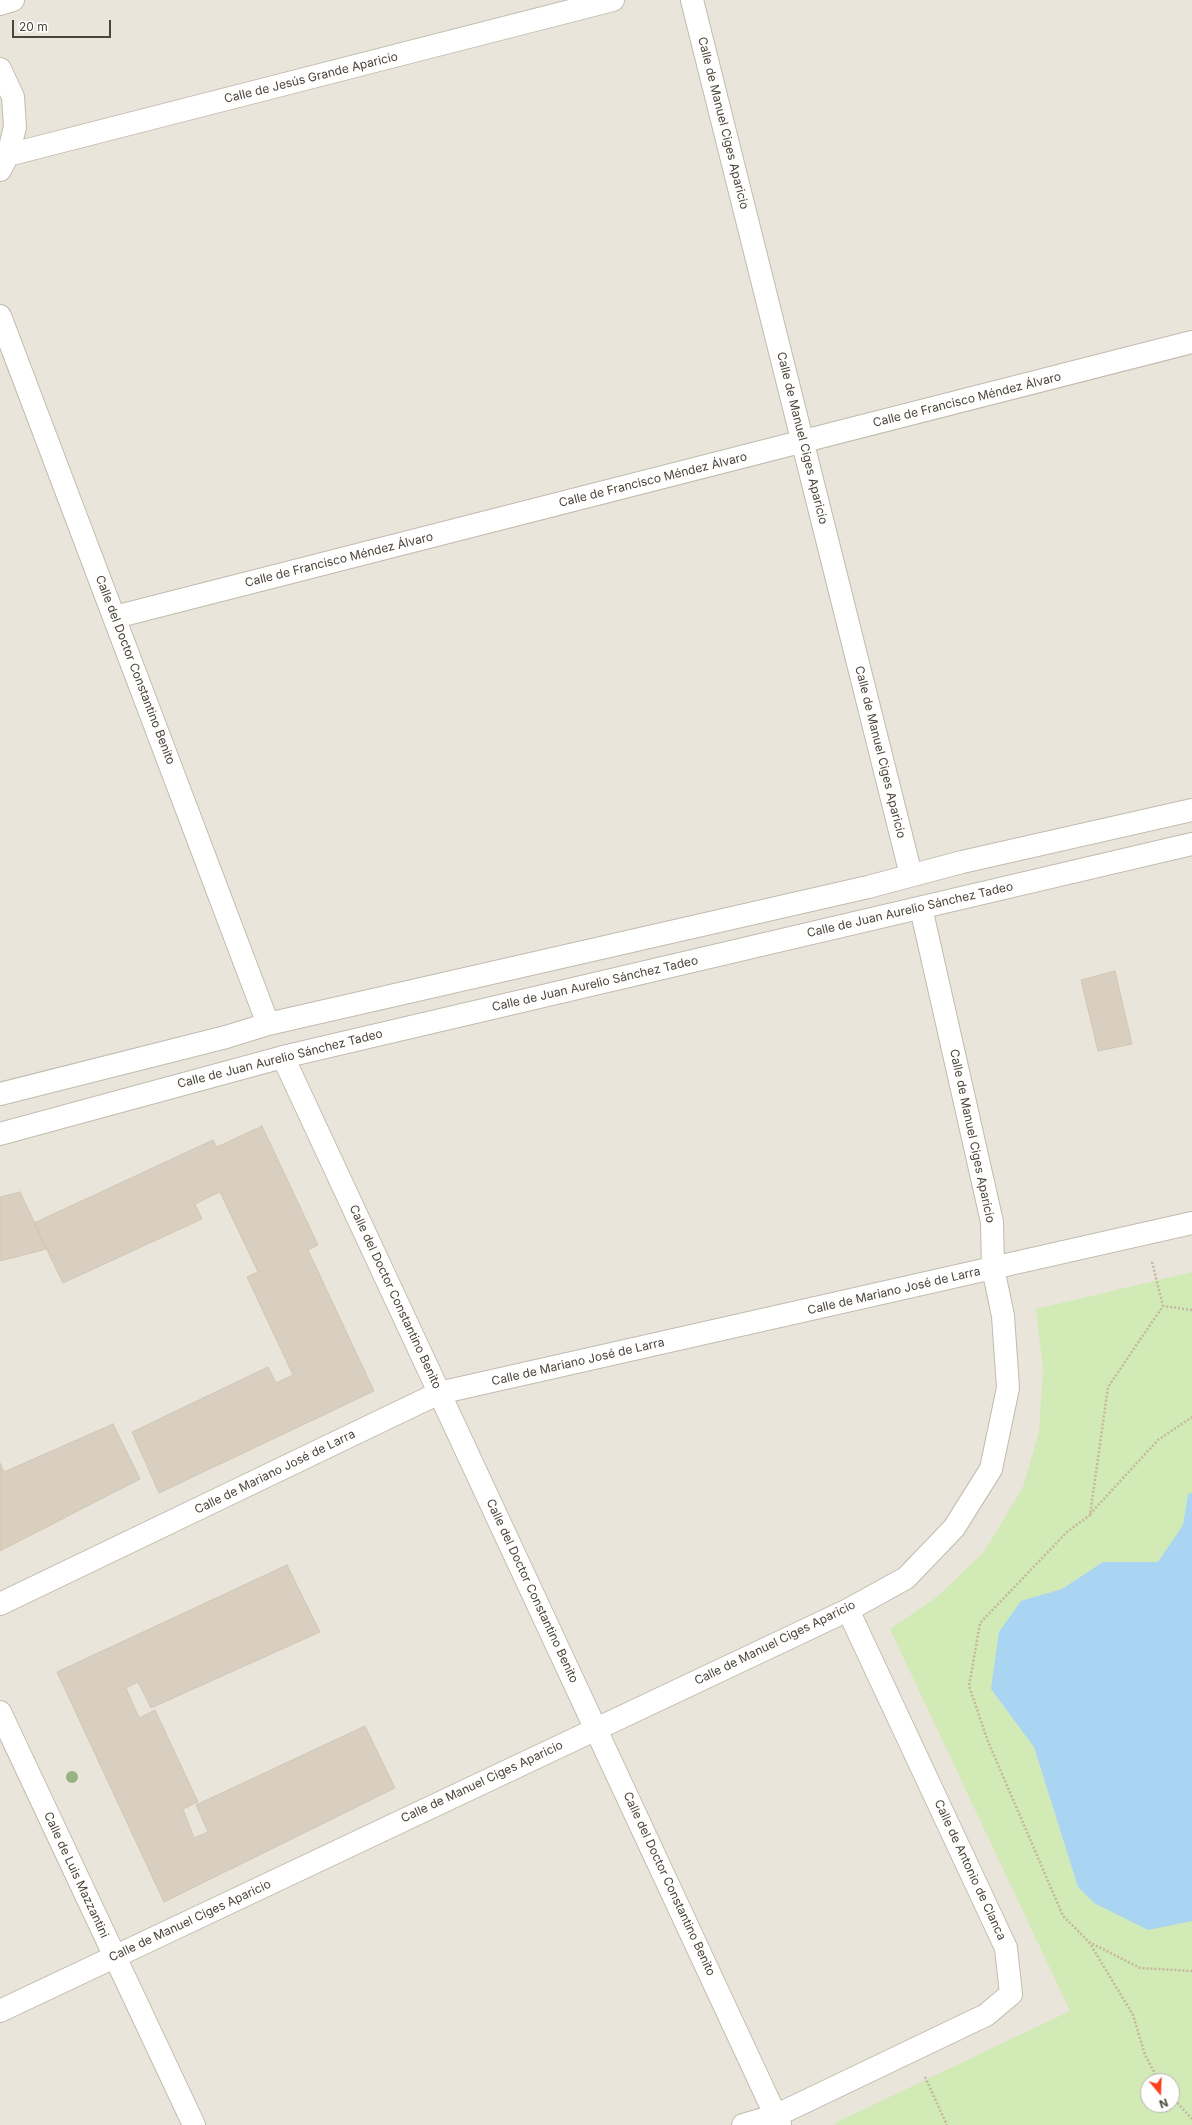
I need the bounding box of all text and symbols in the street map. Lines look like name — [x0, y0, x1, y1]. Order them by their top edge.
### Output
scale bar — [14, 12, 113, 38]
text: 20 m — [19, 19, 48, 34]
street label: Calle de Manuel Ciges Aparicio — [695, 35, 751, 211]
street label: Calle de Jesús Grande Aparicio — [223, 49, 399, 107]
street label: Calle de Manuel Ciges Aparicio — [774, 350, 830, 526]
street label: Calle de Francisco Méndez Álvaro — [871, 370, 1063, 430]
street label: Calle de Francisco Méndez Álvaro — [557, 450, 749, 510]
street label: Calle de Francisco Méndez Álvaro — [243, 530, 435, 590]
street label: Calle del Doctor Constantino Benito — [92, 573, 178, 767]
street label: Calle de Manuel Ciges Aparicio — [852, 664, 908, 840]
street label: Calle de Juan Aurelio Sánchez Tadeo — [806, 879, 1014, 941]
street label: Calle de Juan Aurelio Sánchez Tadeo — [491, 953, 699, 1015]
street label: Calle de Juan Aurelio Sánchez Tadeo — [176, 1026, 384, 1092]
street label: Calle de Manuel Ciges Aparicio — [947, 1048, 997, 1224]
street label: Calle del Doctor Constantino Benito — [346, 1203, 444, 1391]
street label: Calle de Mariano José de Larra — [806, 1264, 982, 1318]
street label: Calle de Mariano José de Larra — [490, 1335, 666, 1389]
street label: Calle de Mariano José de Larra — [192, 1427, 358, 1517]
street label: Calle del Doctor Constantino Benito — [483, 1497, 581, 1685]
street label: Calle de Manuel Ciges Aparicio — [692, 1598, 858, 1688]
street label: Calle de Manuel Ciges Aparicio — [399, 1738, 565, 1826]
street label: Calle del Doctor Constantino Benito — [620, 1790, 718, 1978]
street label: Calle de Antonio de Clanca — [931, 1797, 1009, 1943]
street label: Calle de Luis Mazzantini — [40, 1810, 112, 1940]
street label: Calle de Manuel Ciges Aparicio — [107, 1877, 273, 1965]
north arrow — [1140, 2073, 1180, 2113]
text: N — [1157, 2095, 1170, 2111]

